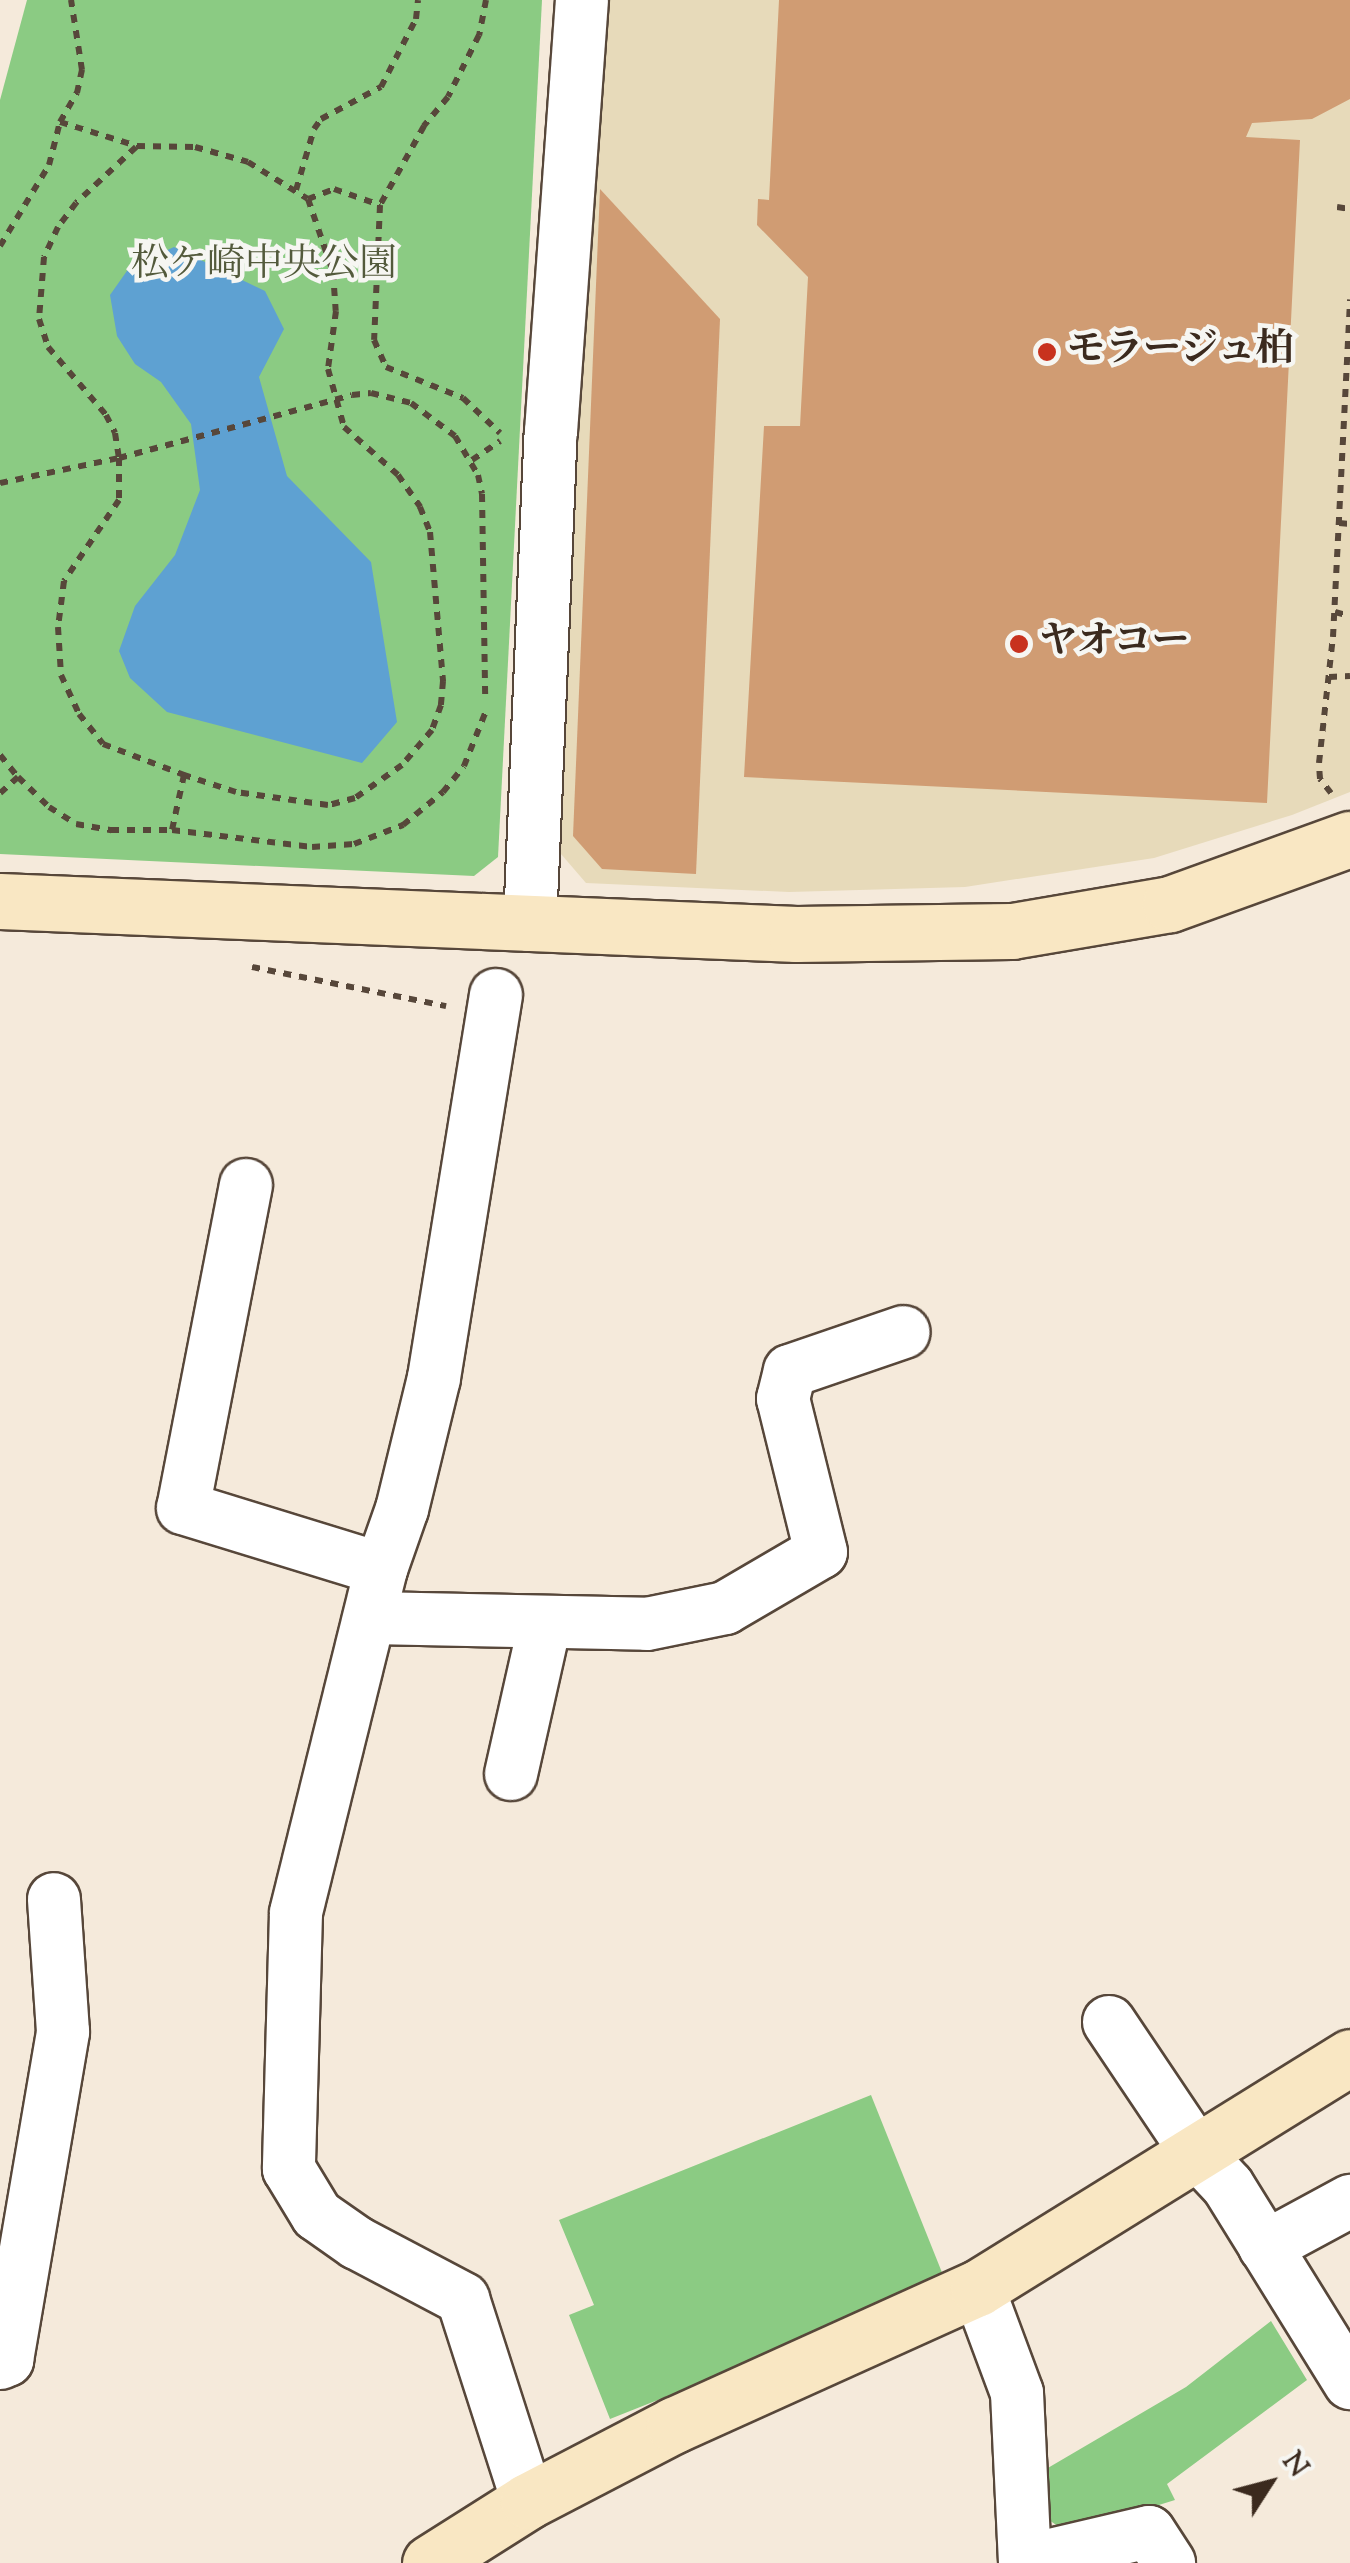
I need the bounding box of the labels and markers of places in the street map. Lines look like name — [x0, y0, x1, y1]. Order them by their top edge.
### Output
place label: モラージュ柏 — [1067, 329, 1295, 375]
marker: モラージュ柏 — [1036, 341, 1058, 363]
place label: ヤオコー — [1039, 621, 1191, 667]
marker: ヤオコー — [1008, 633, 1030, 655]

